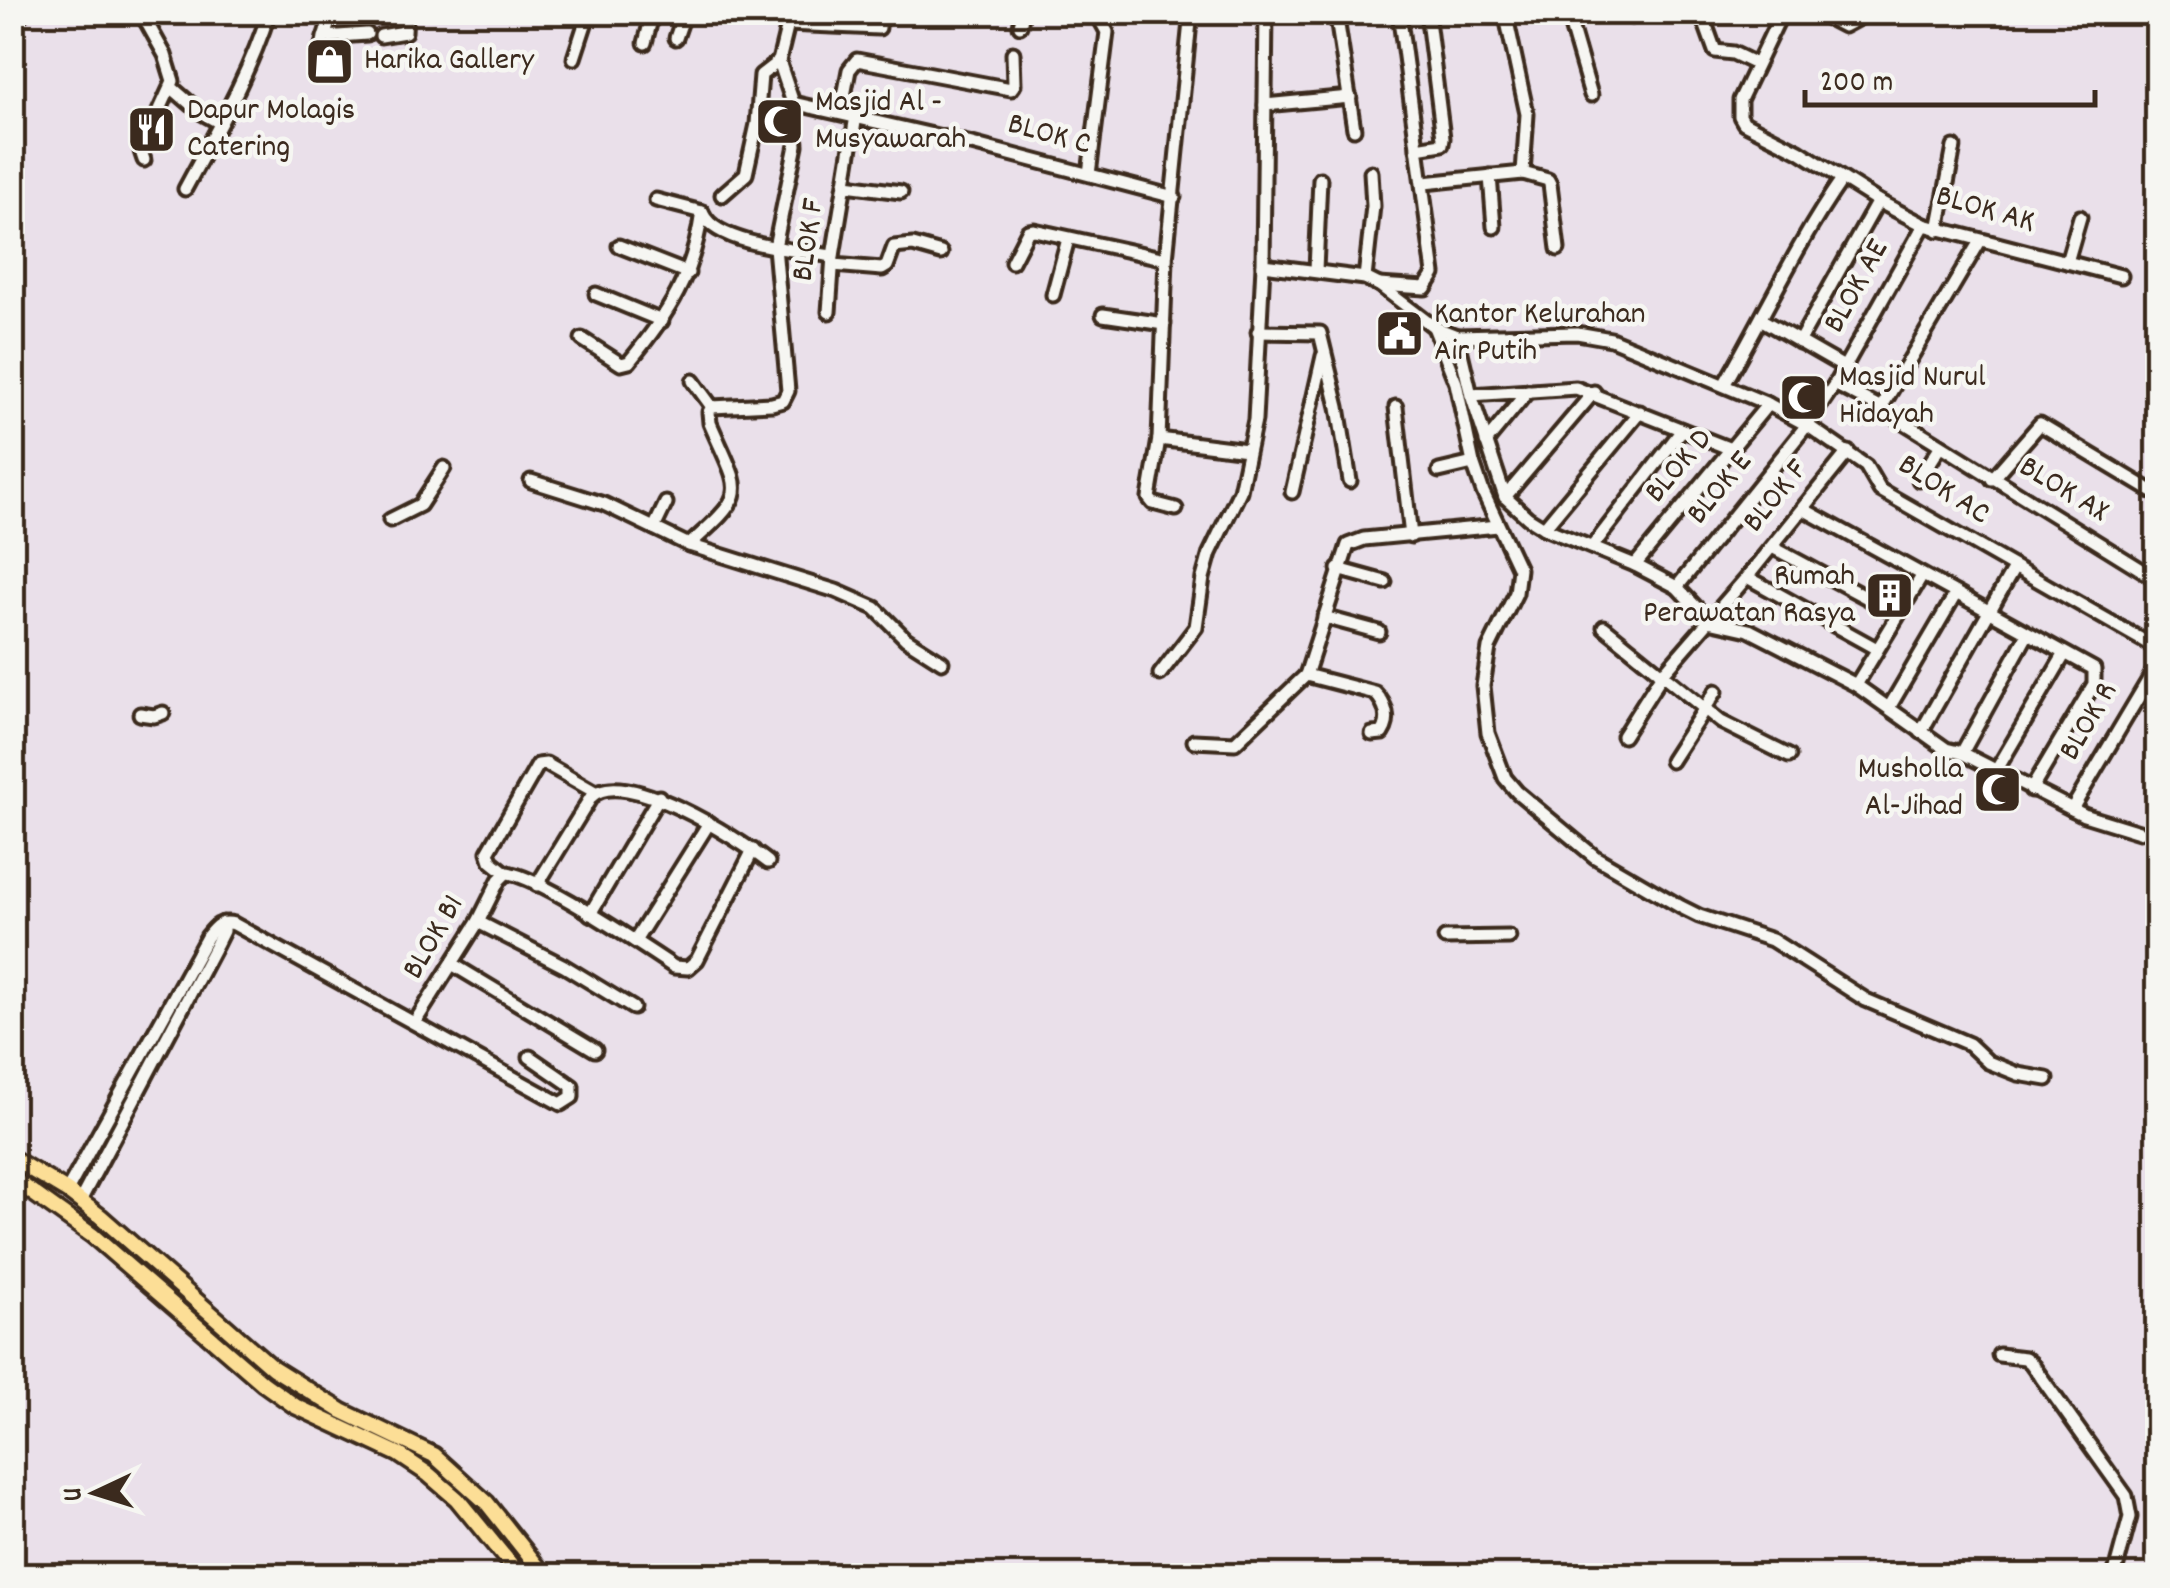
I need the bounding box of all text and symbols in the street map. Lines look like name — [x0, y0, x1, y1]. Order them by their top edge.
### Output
shop icon: Harika Gallery — [303, 36, 355, 88]
place label: Harika Gallery — [364, 39, 535, 85]
scale bar — [1805, 45, 2095, 107]
text: 200 m — [1820, 63, 1893, 106]
place label: Masjid Al - Musyawarah — [815, 81, 966, 164]
place label: Dapur Molagis Catering — [187, 89, 355, 172]
mosque icon: Masjid Al - Musyawarah — [754, 96, 806, 148]
street label: BLOK C — [1002, 103, 1096, 169]
restaurant icon: Dapur Molagis Catering — [126, 104, 178, 156]
street label: BLOK AK — [1930, 175, 2040, 247]
street label: BLOK F — [781, 196, 839, 284]
street label: BLOK AE — [1813, 231, 1903, 342]
place label: Kantor Kelurahan Air Putih — [1434, 293, 1645, 376]
public building icon: Kantor Kelurahan Air Putih — [1373, 308, 1425, 360]
place label: Masjid Nurul Hidayah — [1839, 356, 1986, 439]
mosque icon: Masjid Nurul Hidayah — [1778, 371, 1830, 423]
street label: BLOK D — [1635, 420, 1725, 514]
street label: BLOK E — [1677, 442, 1765, 536]
street label: BLOK AC — [1888, 444, 1998, 538]
street label: BLOK AX — [2009, 446, 2117, 536]
street label: BLOK F — [1733, 450, 1821, 544]
place label: Rumah Perawatan Rasya — [1643, 555, 1856, 638]
building icon: Rumah Perawatan Rasya — [1864, 570, 1916, 622]
street label: BLOK R — [2049, 674, 2131, 770]
place label: Musholla Al-Jihad — [1858, 748, 1964, 831]
mosque icon: Musholla Al-Jihad — [1972, 763, 2024, 815]
street label: BLOK B1 — [392, 887, 478, 989]
north arrow — [45, 1443, 145, 1543]
text: U — [55, 1486, 95, 1503]

